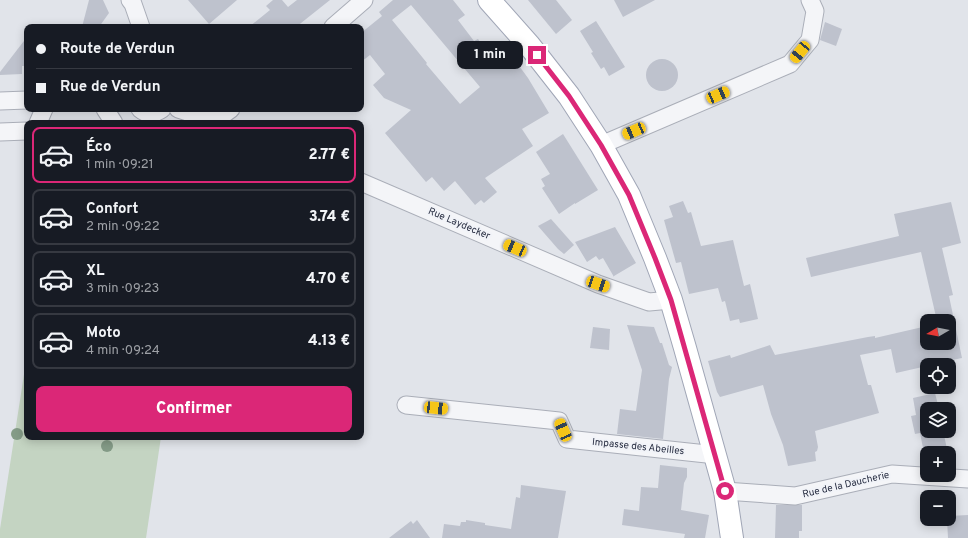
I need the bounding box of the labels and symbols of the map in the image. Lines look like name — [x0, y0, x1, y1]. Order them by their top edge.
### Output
car — [788, 39, 812, 65]
callout: 1 min — [457, 41, 523, 69]
route end — [528, 46, 546, 64]
car — [705, 85, 731, 105]
car — [621, 121, 647, 141]
street label: Rue Laydecker — [426, 205, 492, 243]
car — [502, 238, 528, 258]
car — [585, 274, 611, 294]
north arrow — [920, 314, 956, 350]
car — [423, 401, 449, 415]
car — [553, 417, 573, 443]
street label: Impasse des Abeilles — [591, 436, 685, 458]
street label: Rue de la Daucherie — [801, 469, 891, 501]
route start — [716, 482, 734, 500]

